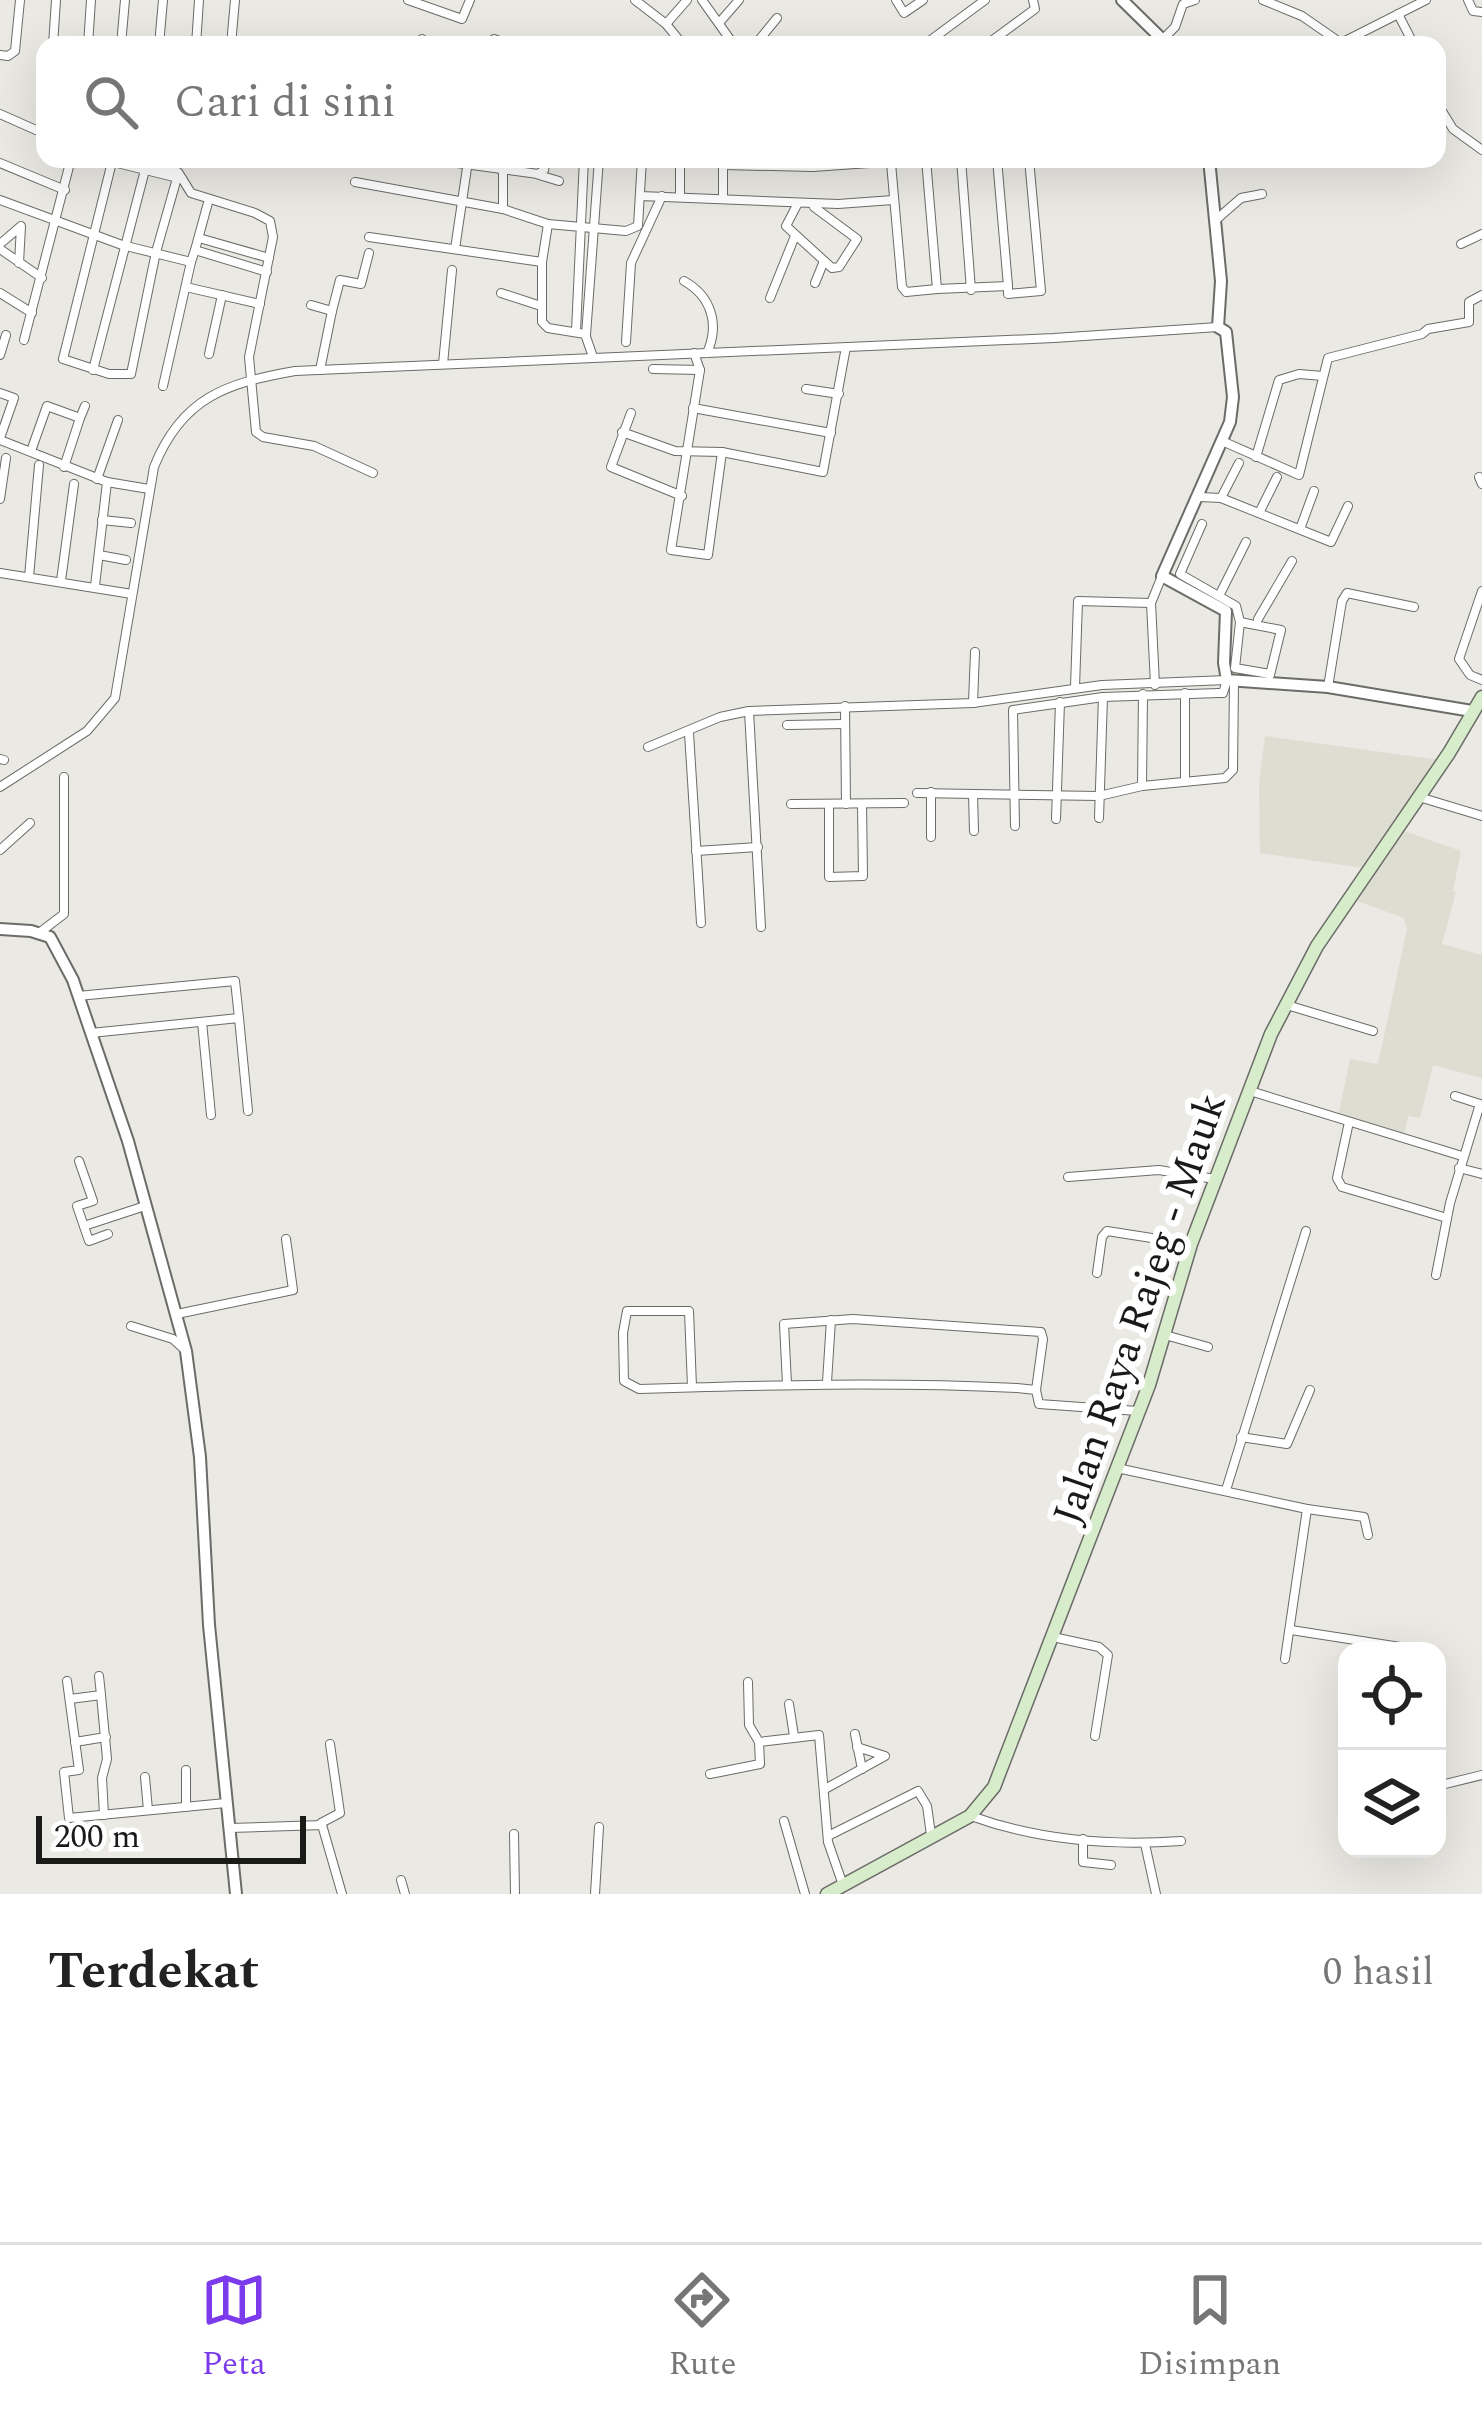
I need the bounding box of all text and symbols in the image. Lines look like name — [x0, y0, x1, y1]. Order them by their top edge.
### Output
search box — [36, 36, 1446, 168]
text: Cari di sini — [174, 68, 396, 137]
icon: search — [78, 69, 144, 135]
street label: Jalan Raya Rajeg - Mauk — [1037, 1085, 1244, 1533]
map controls — [1338, 1642, 1446, 1858]
button: locate — [1338, 1642, 1446, 1750]
button: layers — [1338, 1750, 1446, 1858]
scale bar — [36, 1810, 306, 1863]
text: 200 m — [54, 1812, 140, 1862]
text: Terdekat — [48, 1933, 259, 2011]
text: 0 hasil — [1323, 1943, 1434, 2002]
tab: Peta — [201, 2267, 267, 2389]
tab: Rute — [668, 2267, 736, 2389]
tab: Disimpan — [1138, 2267, 1281, 2389]

